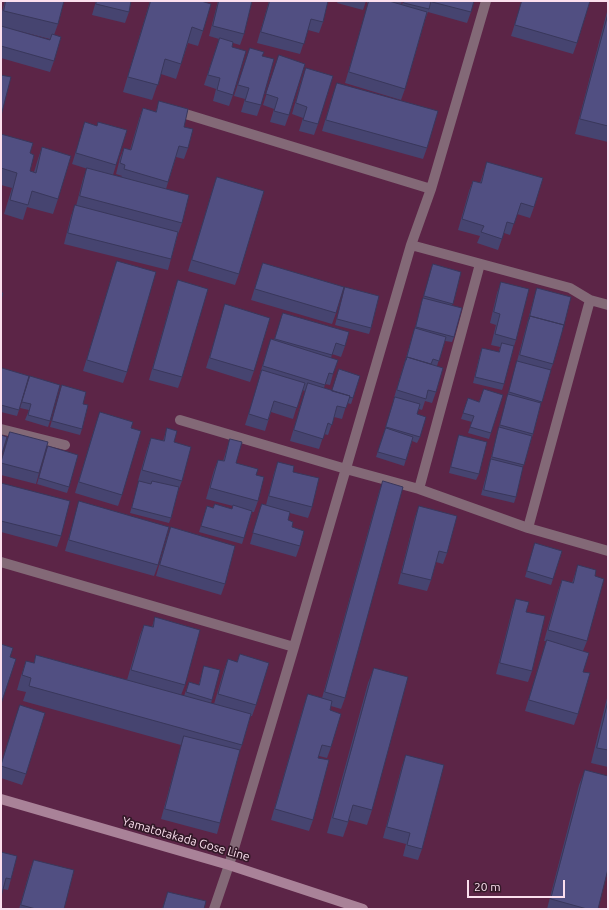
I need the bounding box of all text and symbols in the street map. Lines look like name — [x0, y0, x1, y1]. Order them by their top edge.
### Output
street label: Yamatotakada Gose Line — [121, 814, 251, 864]
scale bar — [469, 872, 567, 898]
text: 20 m — [474, 880, 501, 893]

